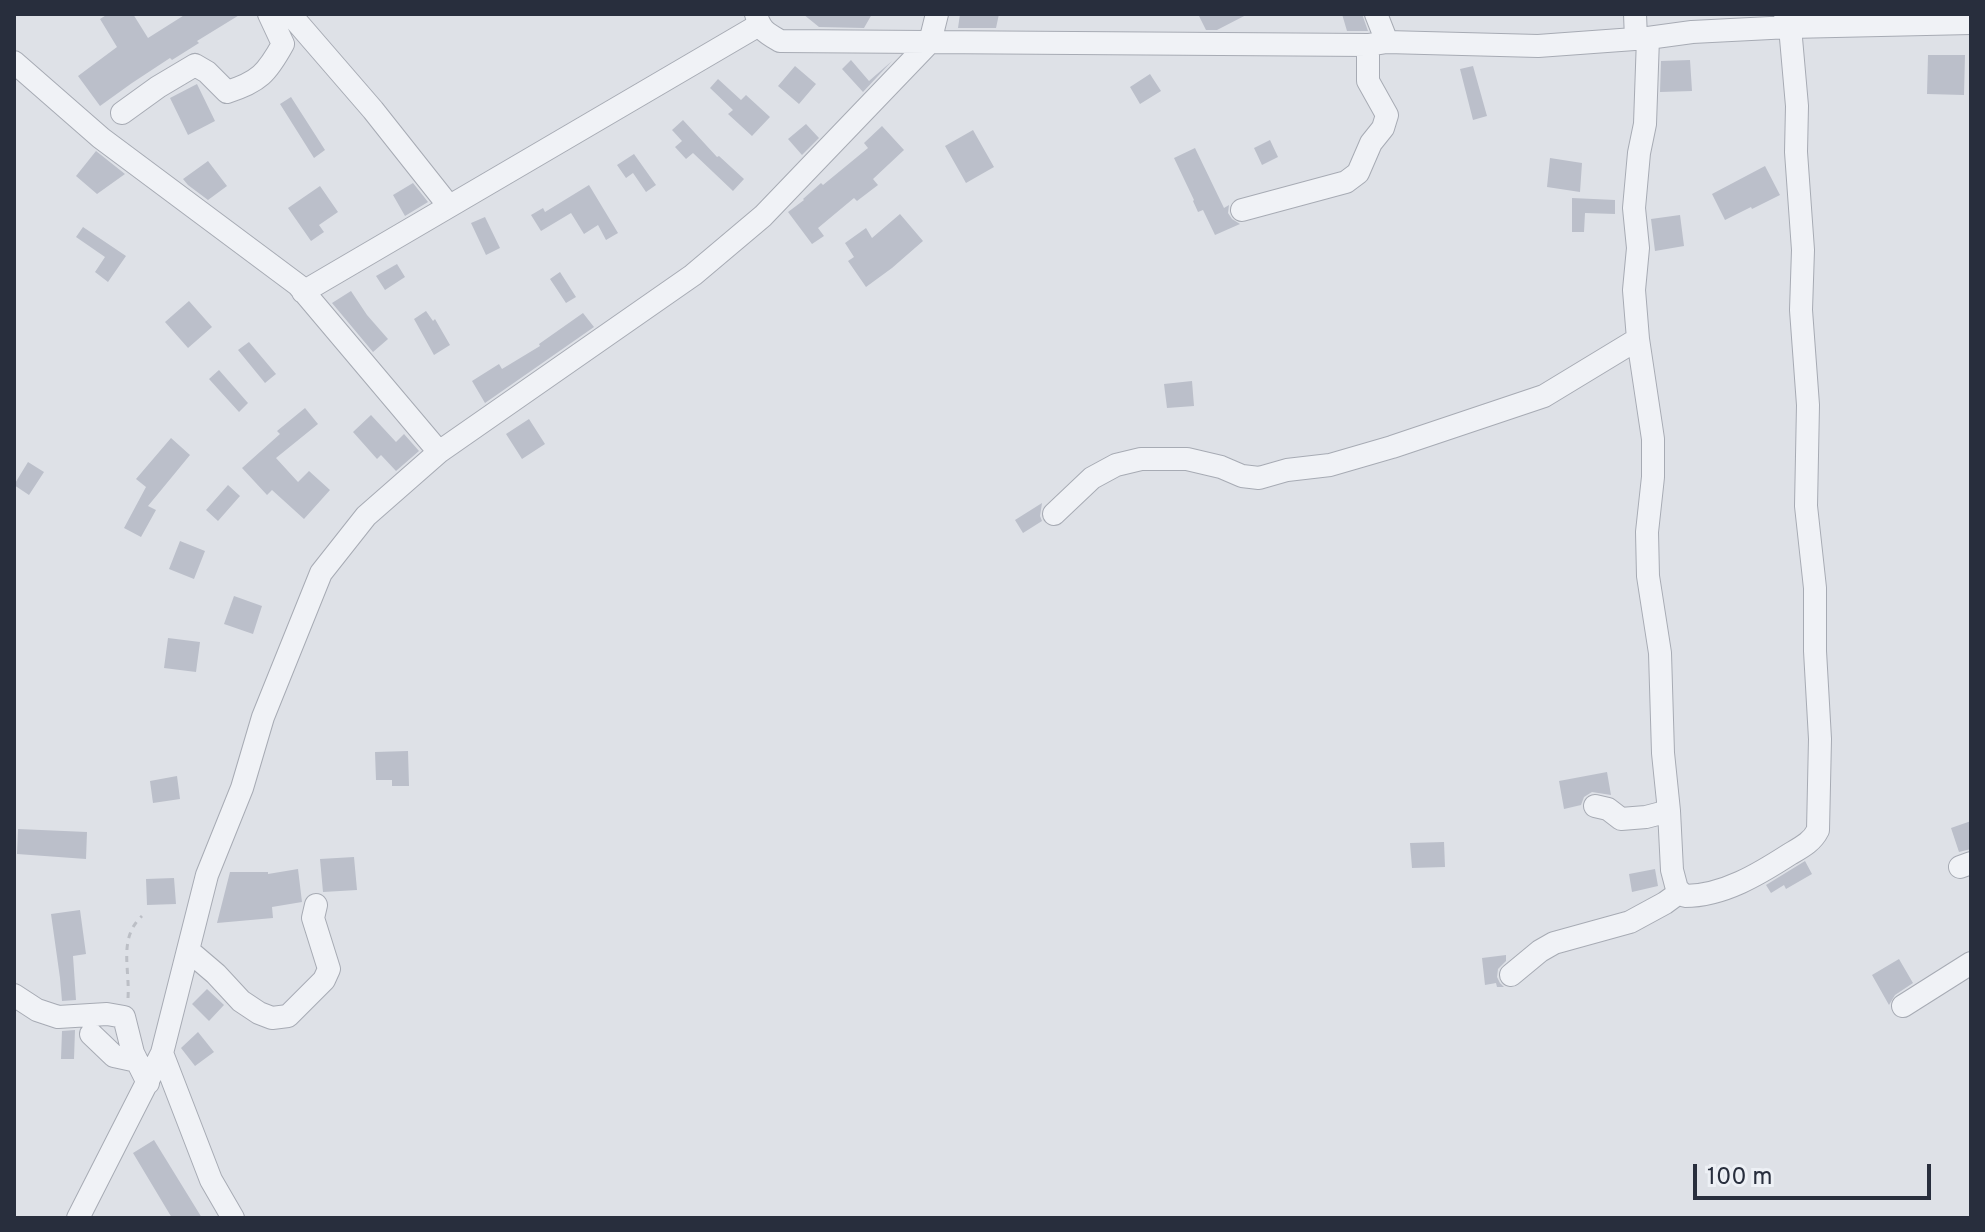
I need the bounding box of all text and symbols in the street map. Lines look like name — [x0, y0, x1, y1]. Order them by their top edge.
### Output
scale bar — [1697, 1148, 1935, 1198]
text: 100 m — [1707, 1163, 1773, 1193]

